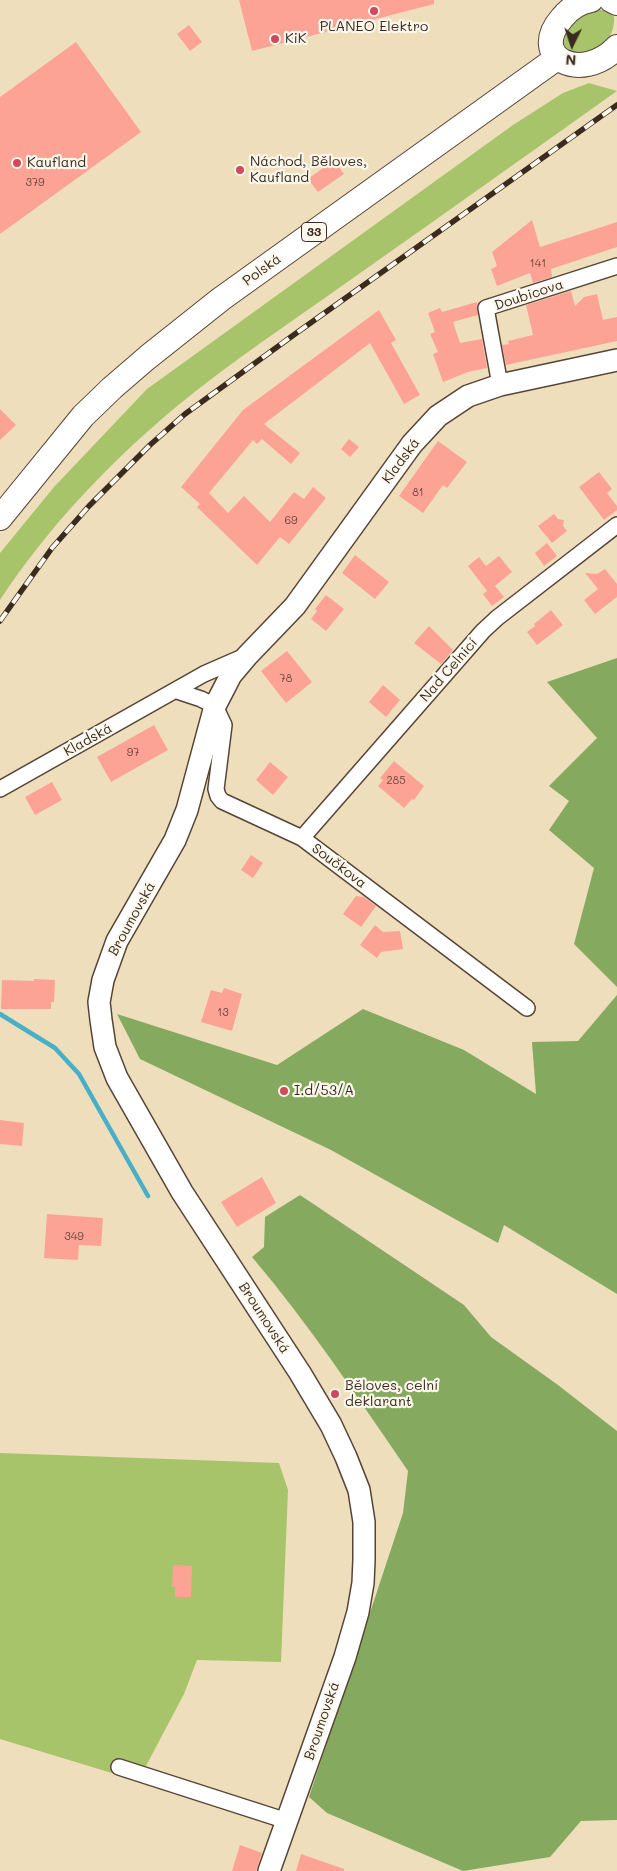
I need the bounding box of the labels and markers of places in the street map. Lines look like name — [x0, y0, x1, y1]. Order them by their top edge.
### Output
marker: PLANEO Elektro — [368, 5, 380, 17]
place label: PLANEO Elektro — [320, 19, 428, 35]
place label: KiK — [285, 31, 306, 47]
marker: KiK — [269, 33, 281, 45]
place label: Náchod, Běloves, Kaufland — [250, 154, 367, 186]
place label: Kaufland — [27, 155, 86, 171]
marker: Kaufland — [11, 157, 23, 169]
marker: Náchod, Běloves, Kaufland — [234, 164, 246, 176]
place label: I.d/53/A — [294, 1083, 354, 1099]
marker: I.d/53/A — [278, 1085, 290, 1097]
place label: Běloves, celní deklarant — [345, 1378, 438, 1410]
marker: Běloves, celní deklarant — [329, 1388, 341, 1400]

